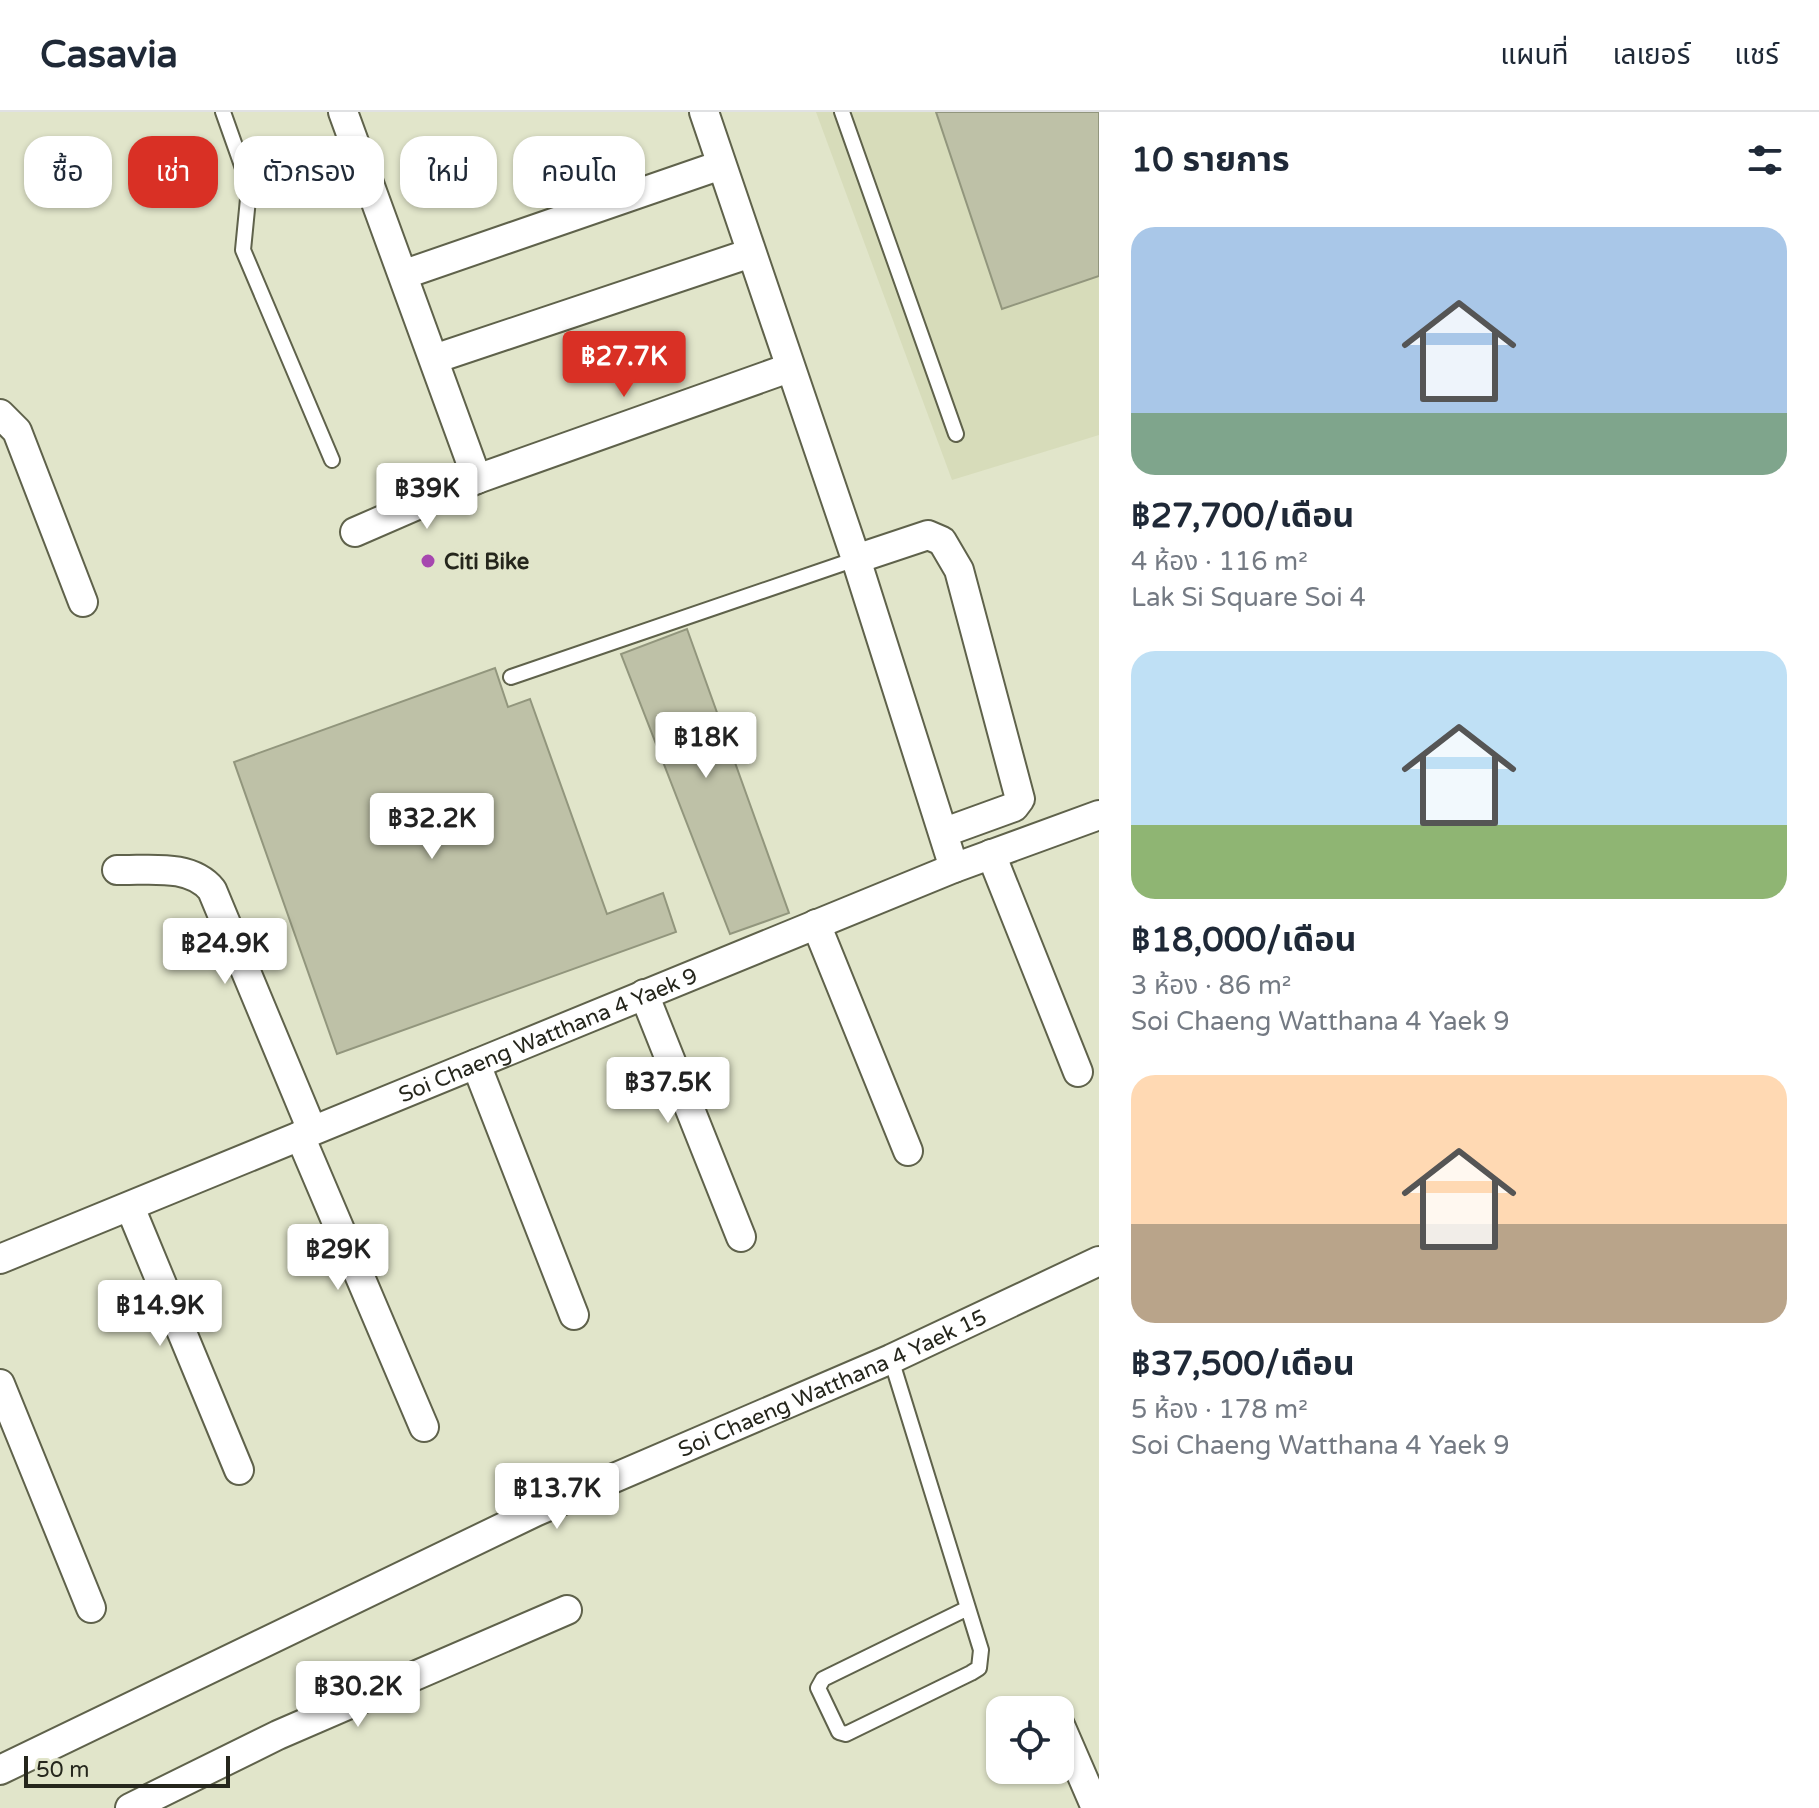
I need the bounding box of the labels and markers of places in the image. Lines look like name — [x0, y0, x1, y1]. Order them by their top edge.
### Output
pin: ฿27.7K — [559, 331, 689, 399]
pin: ฿39K — [380, 463, 474, 531]
place label: Citi Bike — [444, 549, 529, 575]
marker: Citi Bike — [419, 552, 437, 570]
pin: ฿18K — [659, 712, 753, 780]
pin: ฿32.2K — [367, 793, 497, 861]
pin: ฿24.9K — [160, 918, 290, 986]
pin: ฿37.5K — [603, 1057, 733, 1125]
pin: ฿29K — [291, 1224, 385, 1292]
pin: ฿14.9K — [95, 1280, 225, 1348]
pin: ฿13.7K — [492, 1463, 622, 1531]
pin: ฿30.2K — [293, 1661, 423, 1729]

